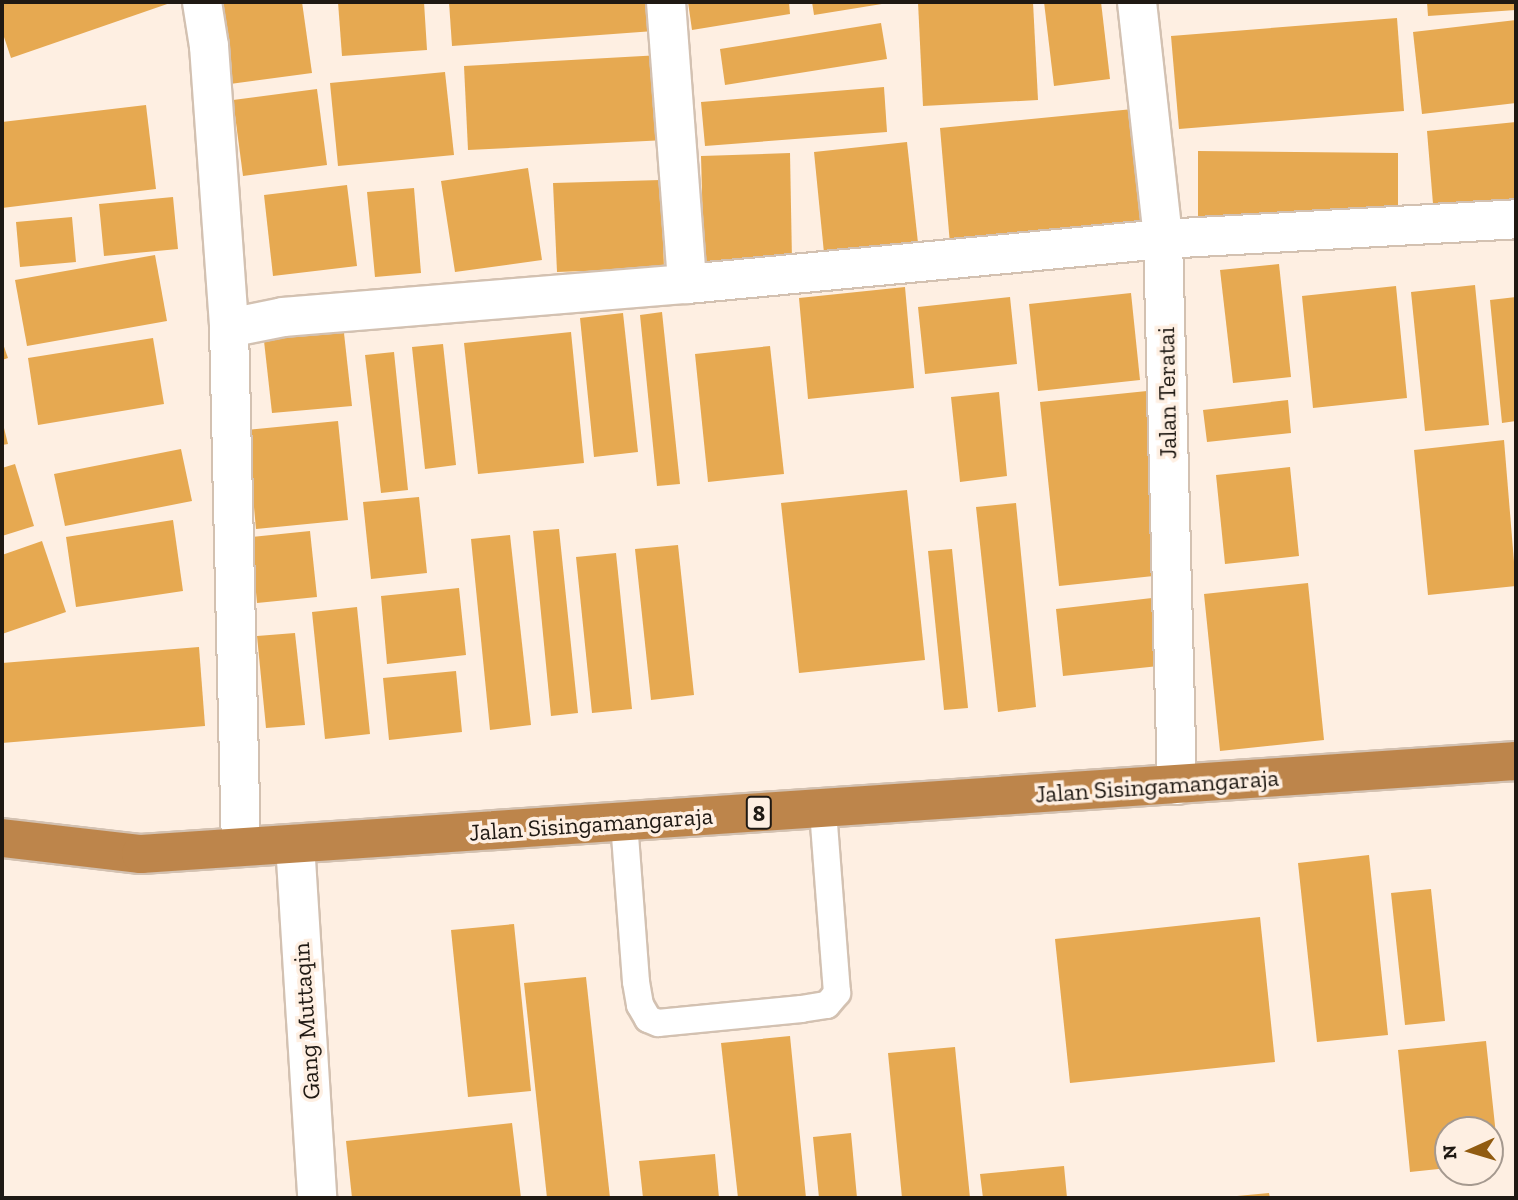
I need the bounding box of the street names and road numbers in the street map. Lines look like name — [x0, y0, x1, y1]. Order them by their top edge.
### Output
street label: Jalan Teratai — [1151, 326, 1183, 460]
street label: Jalan Sisingamangaraja — [1034, 763, 1280, 809]
road number: 8 — [745, 793, 773, 832]
street label: Jalan Sisingamangaraja — [468, 801, 714, 847]
street label: Gang Muttaqin — [286, 942, 326, 1100]

